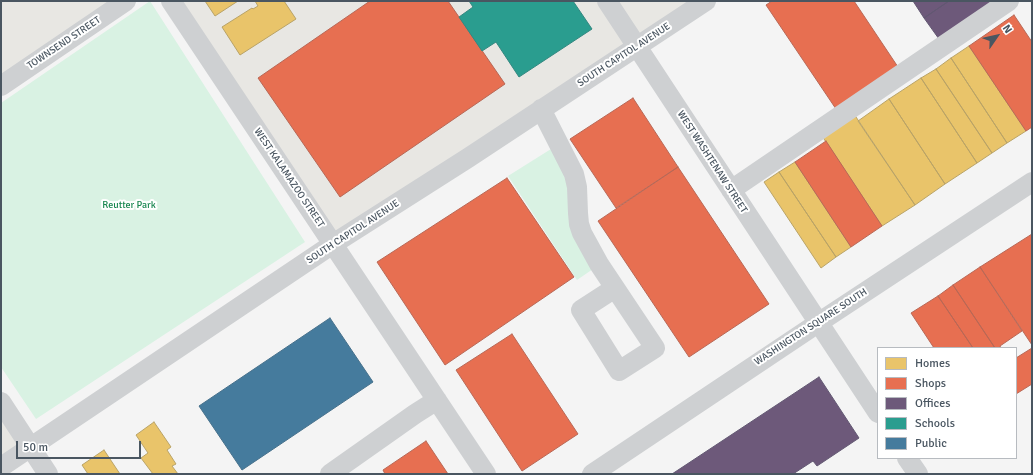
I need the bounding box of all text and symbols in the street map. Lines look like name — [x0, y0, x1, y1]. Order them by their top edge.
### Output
street label: TOWNSEND STREET — [25, 14, 103, 72]
north arrow — [977, 16, 1017, 56]
street label: SOUTH CAPITOL AVENUE — [575, 21, 673, 89]
text: N — [1000, 22, 1015, 36]
street label: WEST WASHTENAW STREET — [674, 109, 750, 215]
street label: WEST KALAMAZOO STREET — [251, 126, 327, 230]
street label: SOUTH CAPITOL AVENUE — [304, 198, 402, 266]
park label: Reutter Park — [102, 199, 156, 211]
street label: WASHINGTON SQUARE SOUTH — [752, 286, 870, 368]
legend — [877, 347, 1017, 459]
text: Homes — [915, 356, 950, 371]
text: Shops — [915, 376, 946, 391]
text: Offices — [915, 396, 950, 411]
text: Schools — [915, 416, 955, 431]
scale bar — [18, 433, 143, 459]
text: Public — [915, 436, 947, 451]
text: 50 m — [23, 440, 48, 455]

